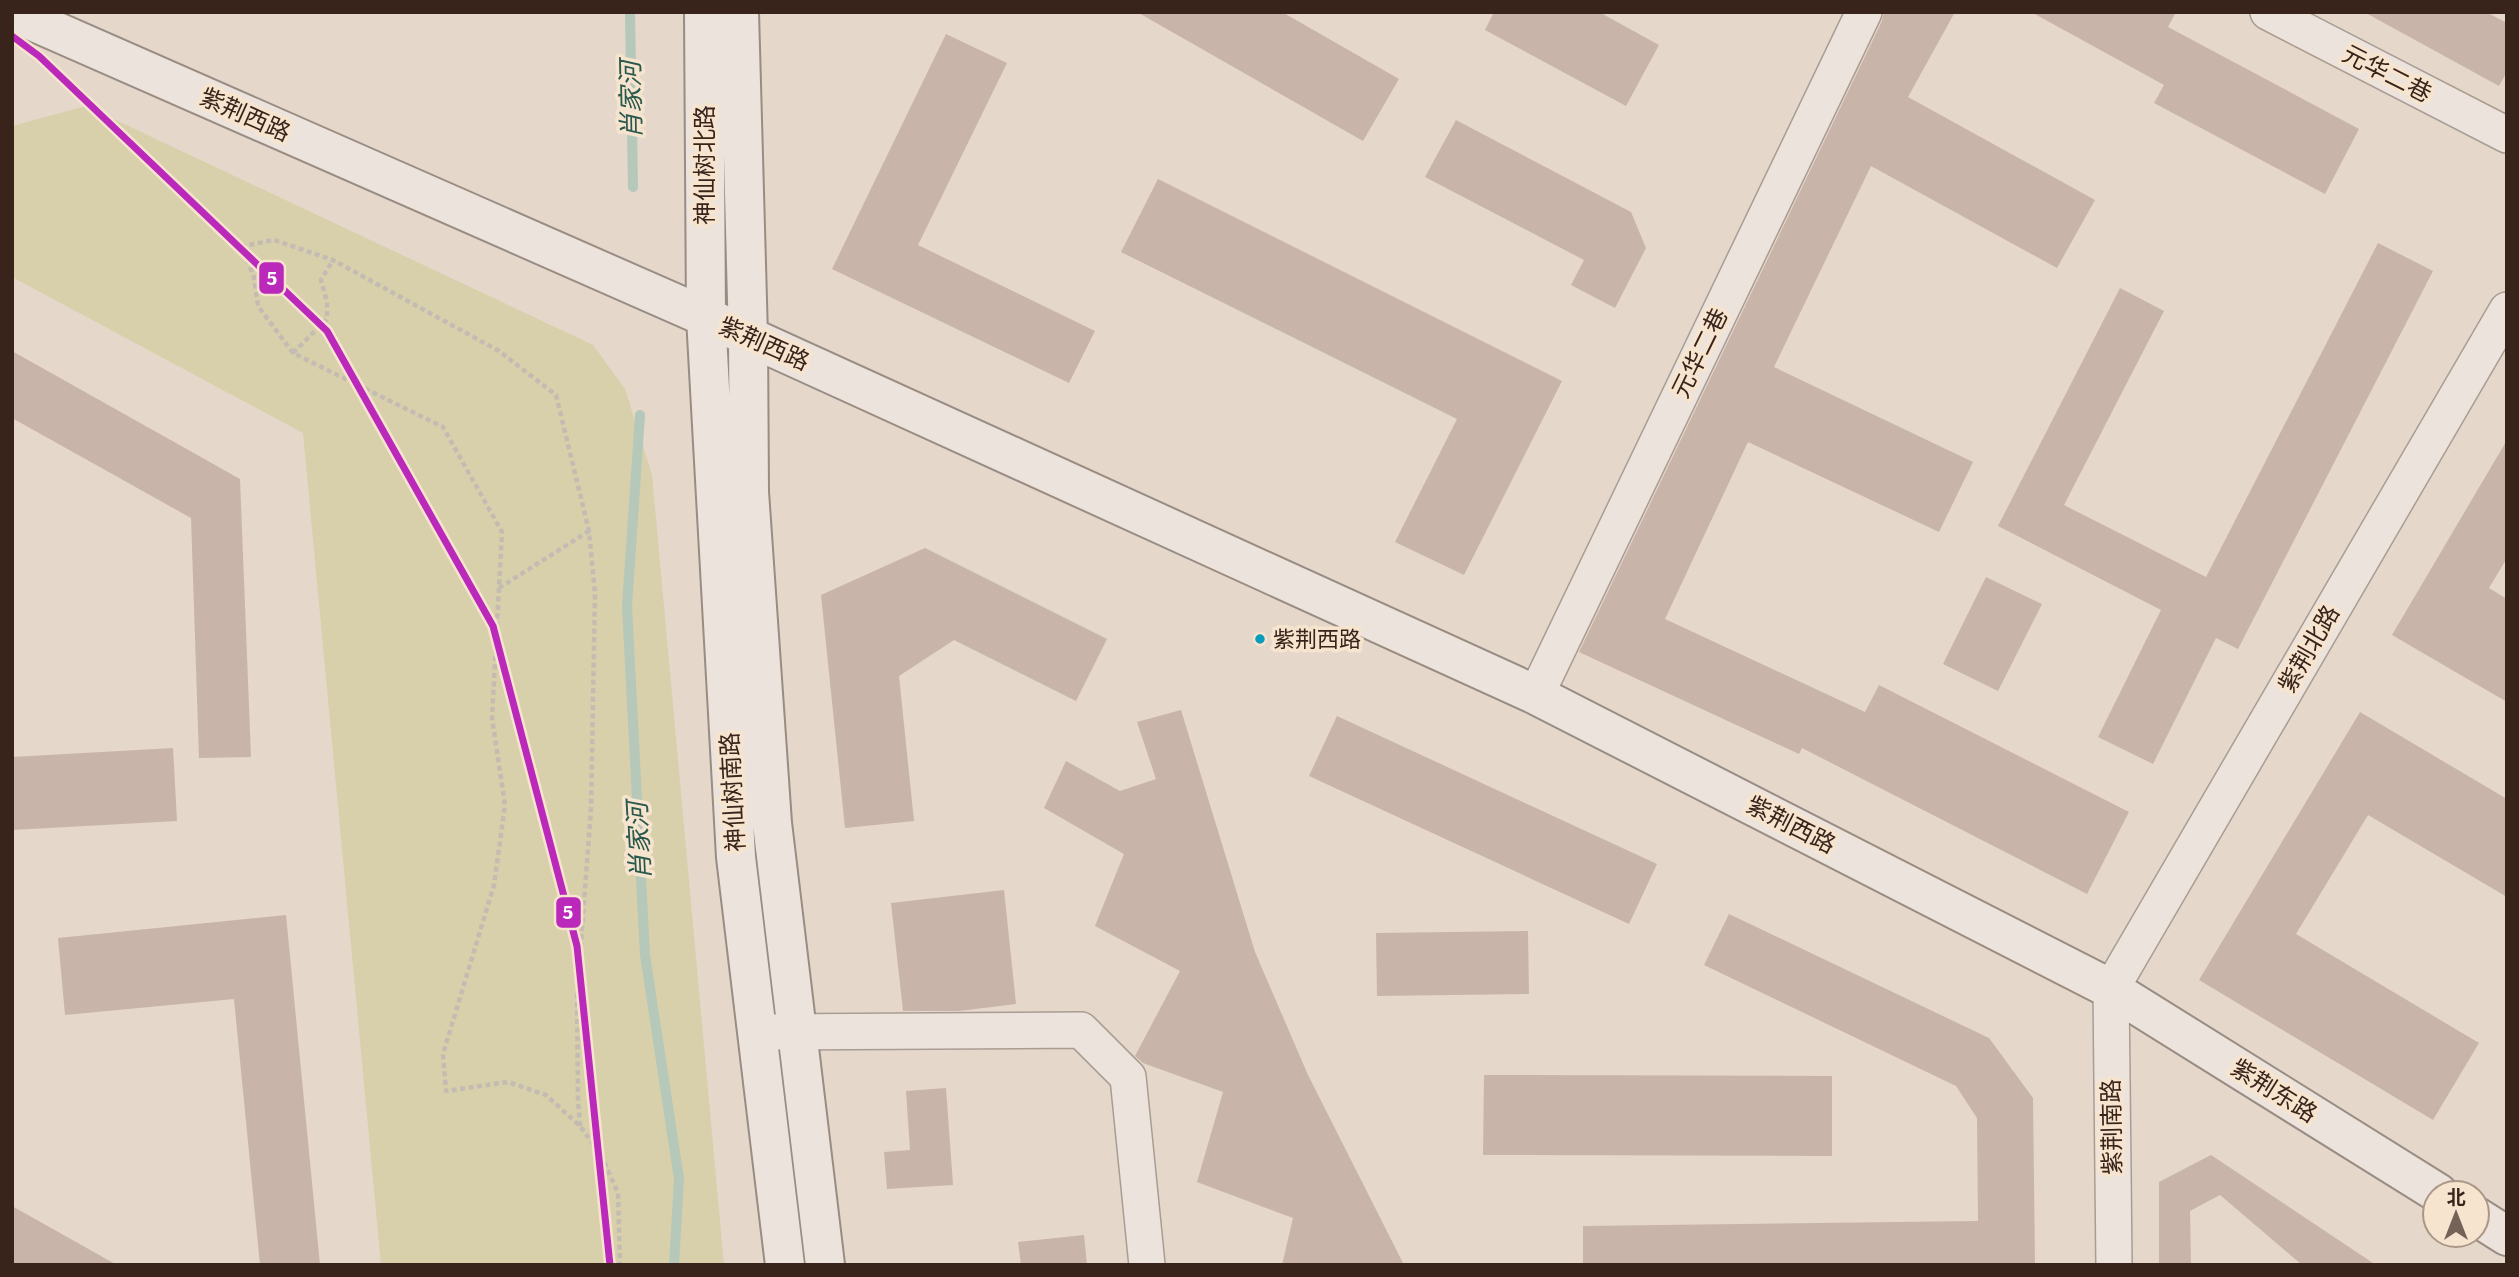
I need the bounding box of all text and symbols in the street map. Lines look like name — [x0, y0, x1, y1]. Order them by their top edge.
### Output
street label: 元华二巷 — [2337, 34, 2439, 109]
water label: 肖家河 — [608, 56, 649, 139]
street label: 紫荆西路 — [195, 77, 297, 148]
street label: 神仙树北路 — [685, 105, 720, 225]
line badge: 5 — [258, 261, 285, 295]
text: 5 — [267, 263, 277, 291]
street label: 元华二巷 — [1661, 301, 1735, 403]
street label: 紫荆西路 — [714, 306, 816, 377]
street label: 紫荆北路 — [2268, 597, 2346, 698]
place label: 紫荆西路 — [1273, 621, 1361, 654]
marker: 紫荆西路 — [1253, 632, 1267, 646]
street label: 神仙树南路 — [710, 731, 751, 853]
street label: 紫荆西路 — [1741, 785, 1843, 860]
water label: 肖家河 — [615, 796, 658, 881]
line badge: 5 — [555, 896, 582, 929]
text: 5 — [563, 897, 573, 925]
street label: 紫荆东路 — [2225, 1049, 2325, 1129]
street label: 紫荆南路 — [2091, 1079, 2128, 1175]
north arrow — [2421, 1179, 2491, 1249]
text: 北 — [2446, 1182, 2466, 1210]

